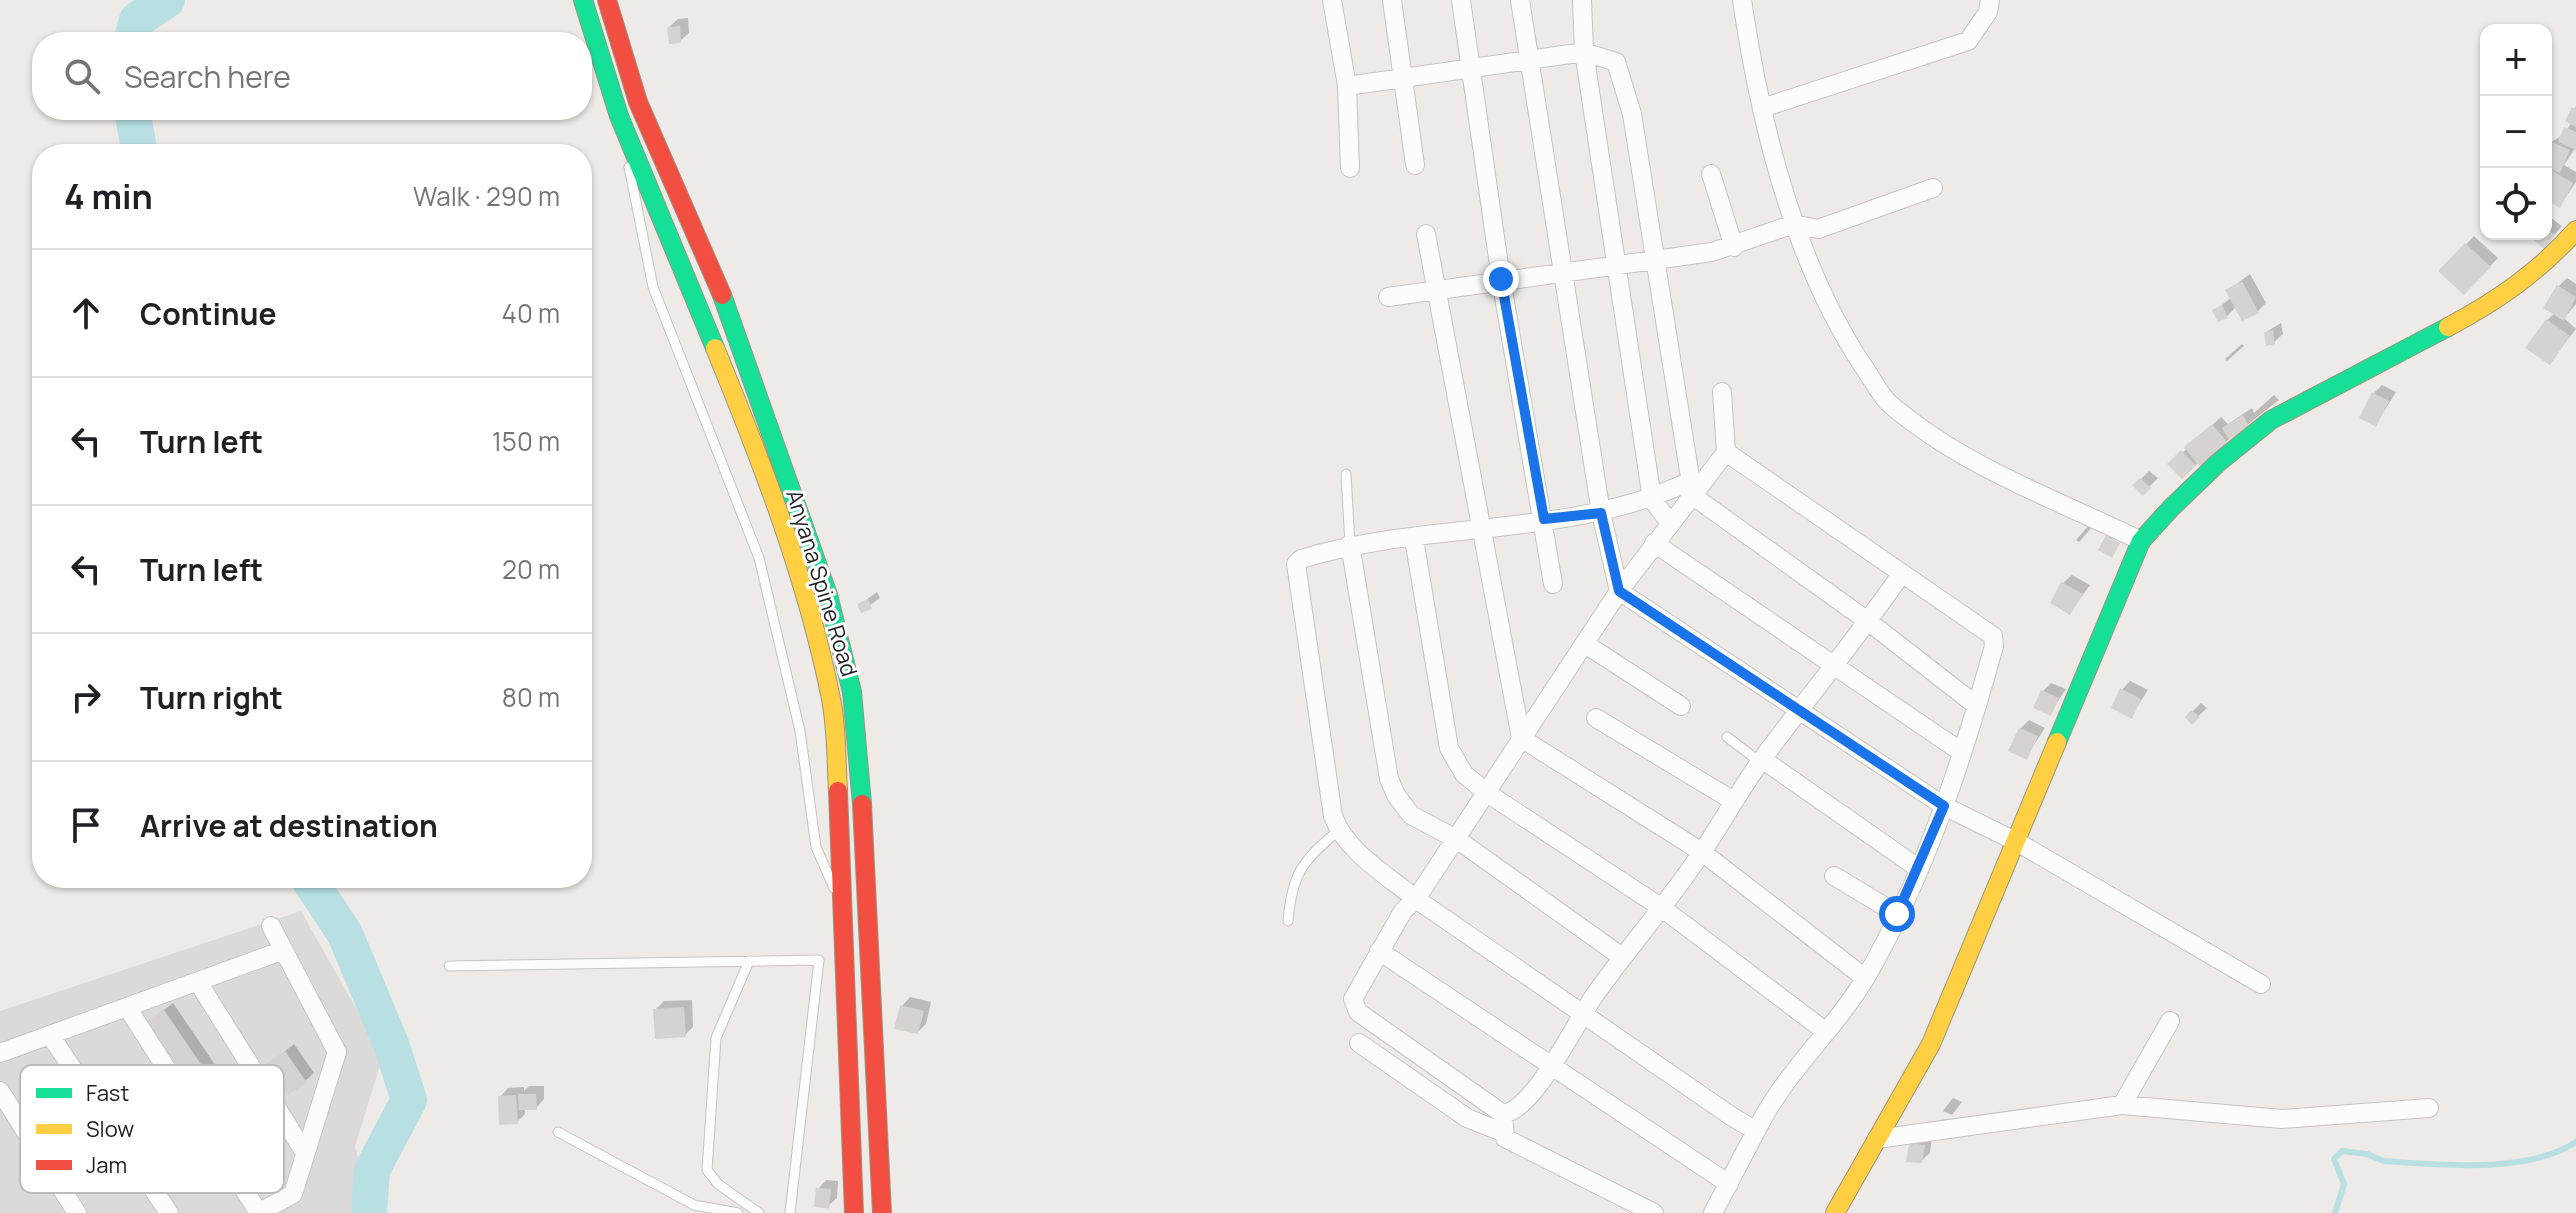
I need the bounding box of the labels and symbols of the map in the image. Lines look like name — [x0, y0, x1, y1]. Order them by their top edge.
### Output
route end — [1483, 261, 1519, 297]
street label: Anyana Spine Road — [779, 486, 865, 680]
route start — [1879, 896, 1915, 932]
legend — [20, 1065, 284, 1193]
text: Fast — [86, 1078, 129, 1108]
text: Slow — [86, 1114, 134, 1144]
text: Jam — [86, 1150, 127, 1180]

